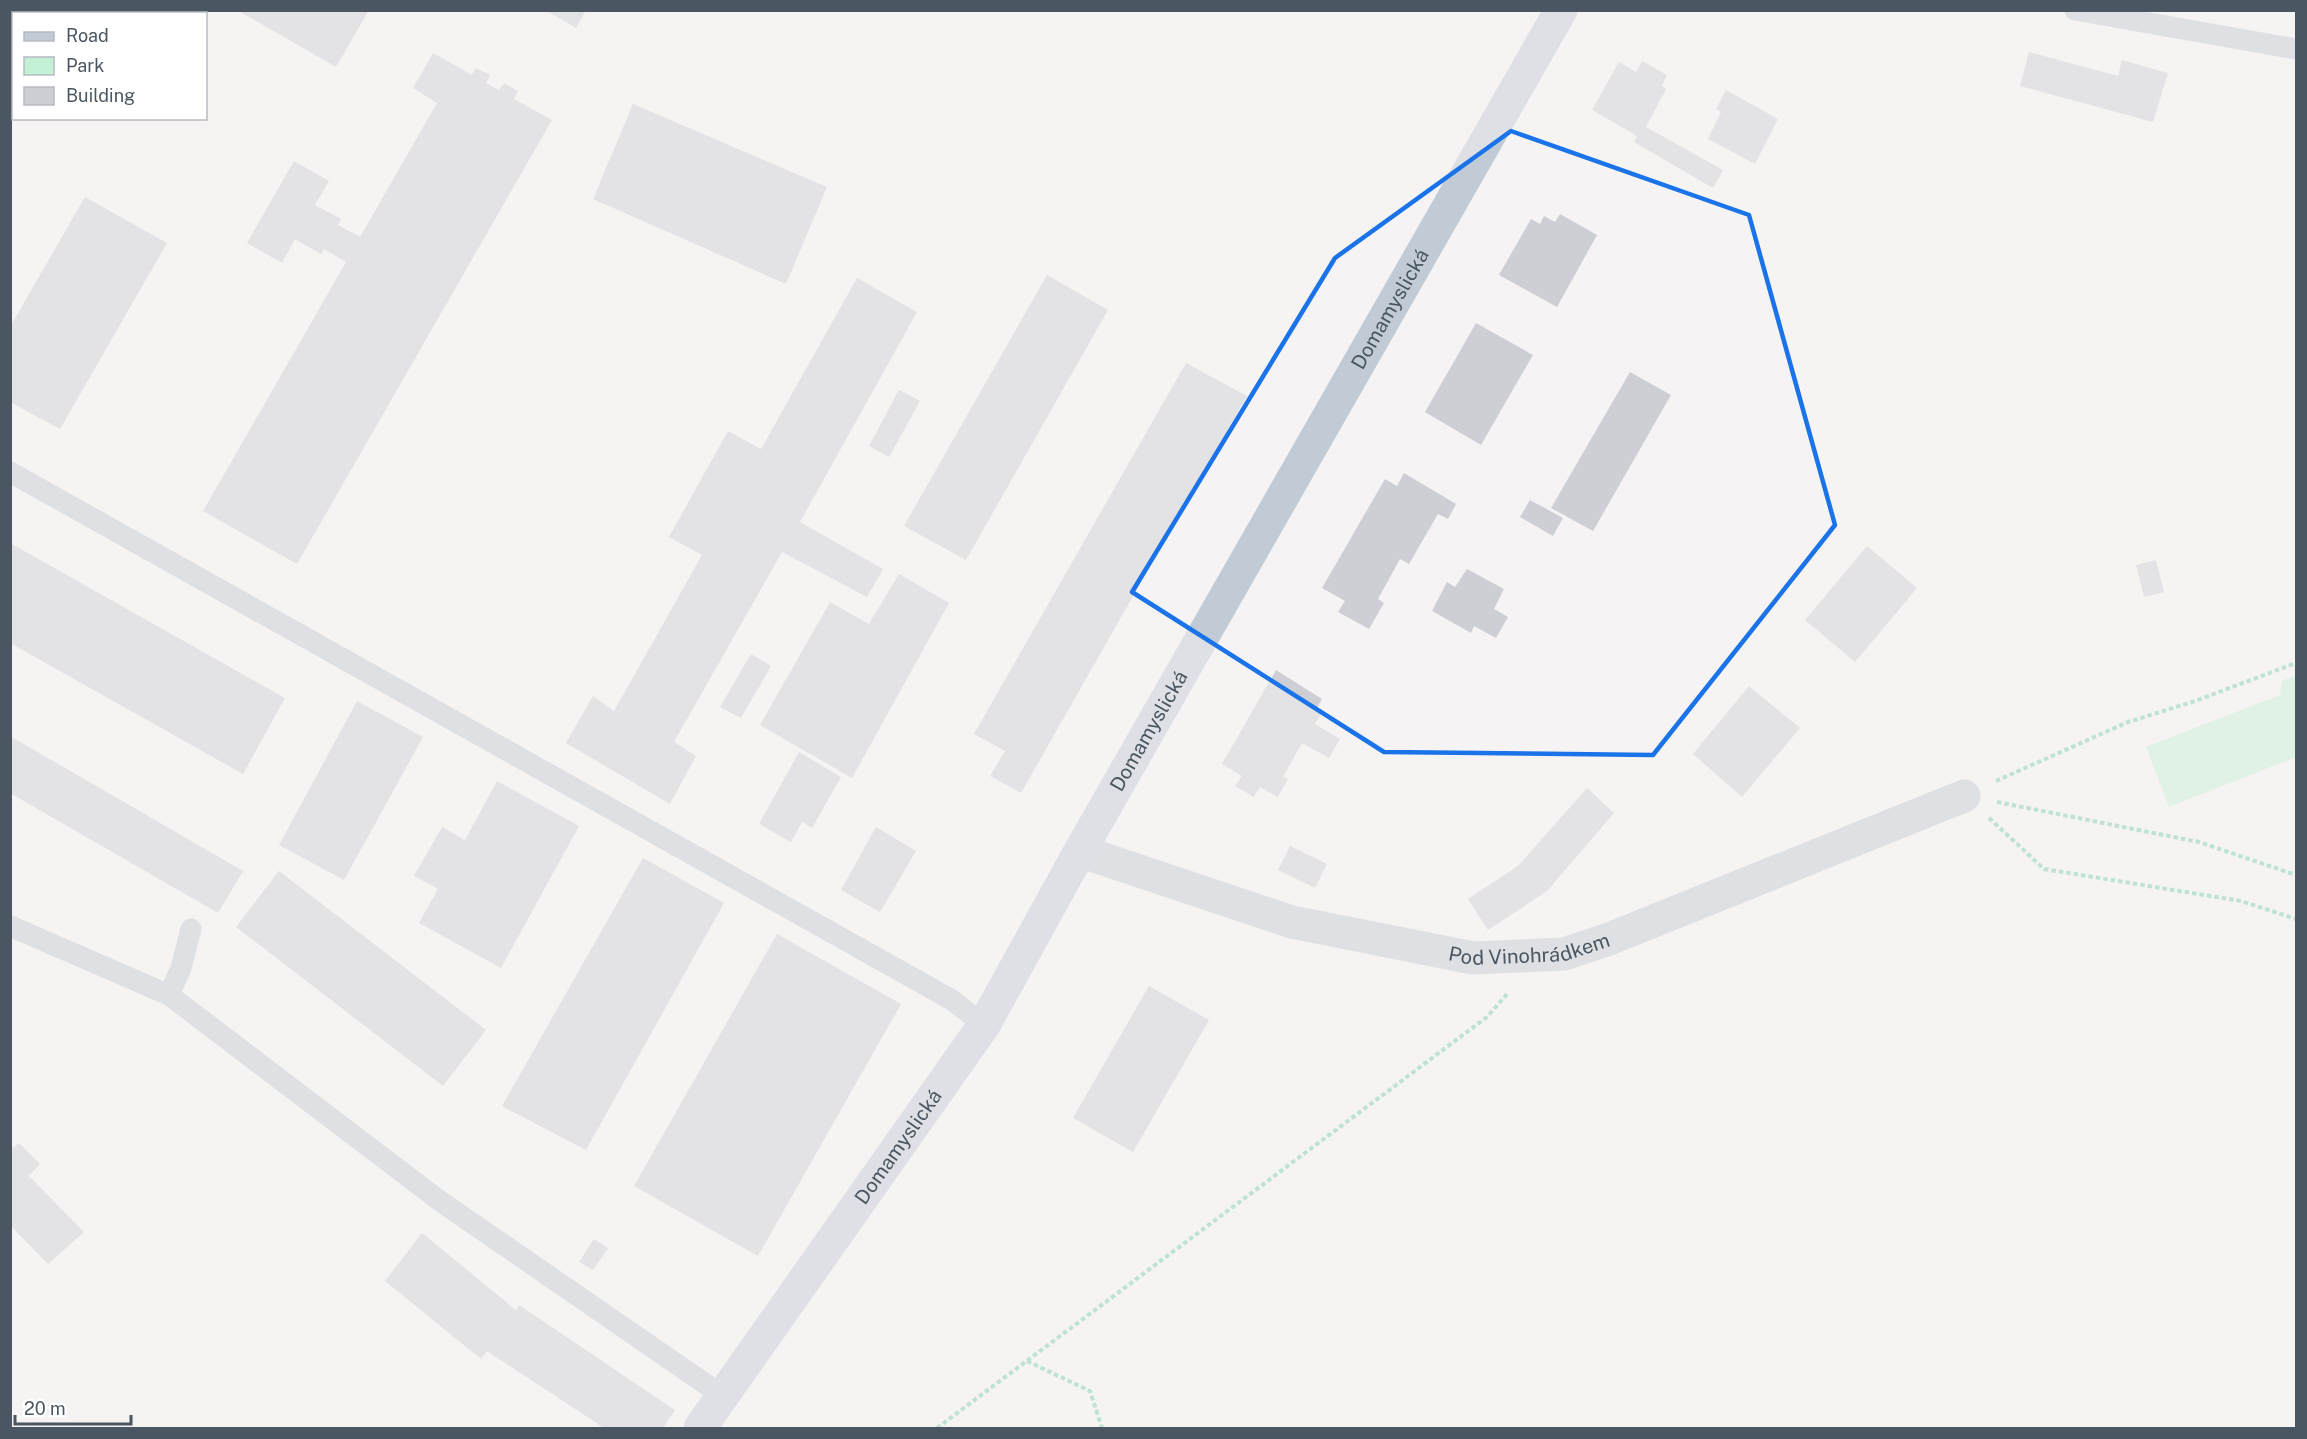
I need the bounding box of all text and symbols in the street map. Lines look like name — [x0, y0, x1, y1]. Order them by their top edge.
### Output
legend — [12, 12, 207, 120]
text: Road — [66, 25, 109, 46]
text: Park — [66, 55, 104, 76]
text: Building — [66, 85, 135, 106]
street label: Domamyslická — [1346, 245, 1434, 374]
street label: Domamyslická — [1105, 667, 1193, 795]
street label: Pod Vinohrádkem — [1446, 928, 1613, 970]
street label: Domamyslická — [850, 1085, 947, 1209]
scale bar — [15, 1388, 130, 1426]
text: 20 m — [24, 1398, 66, 1419]

